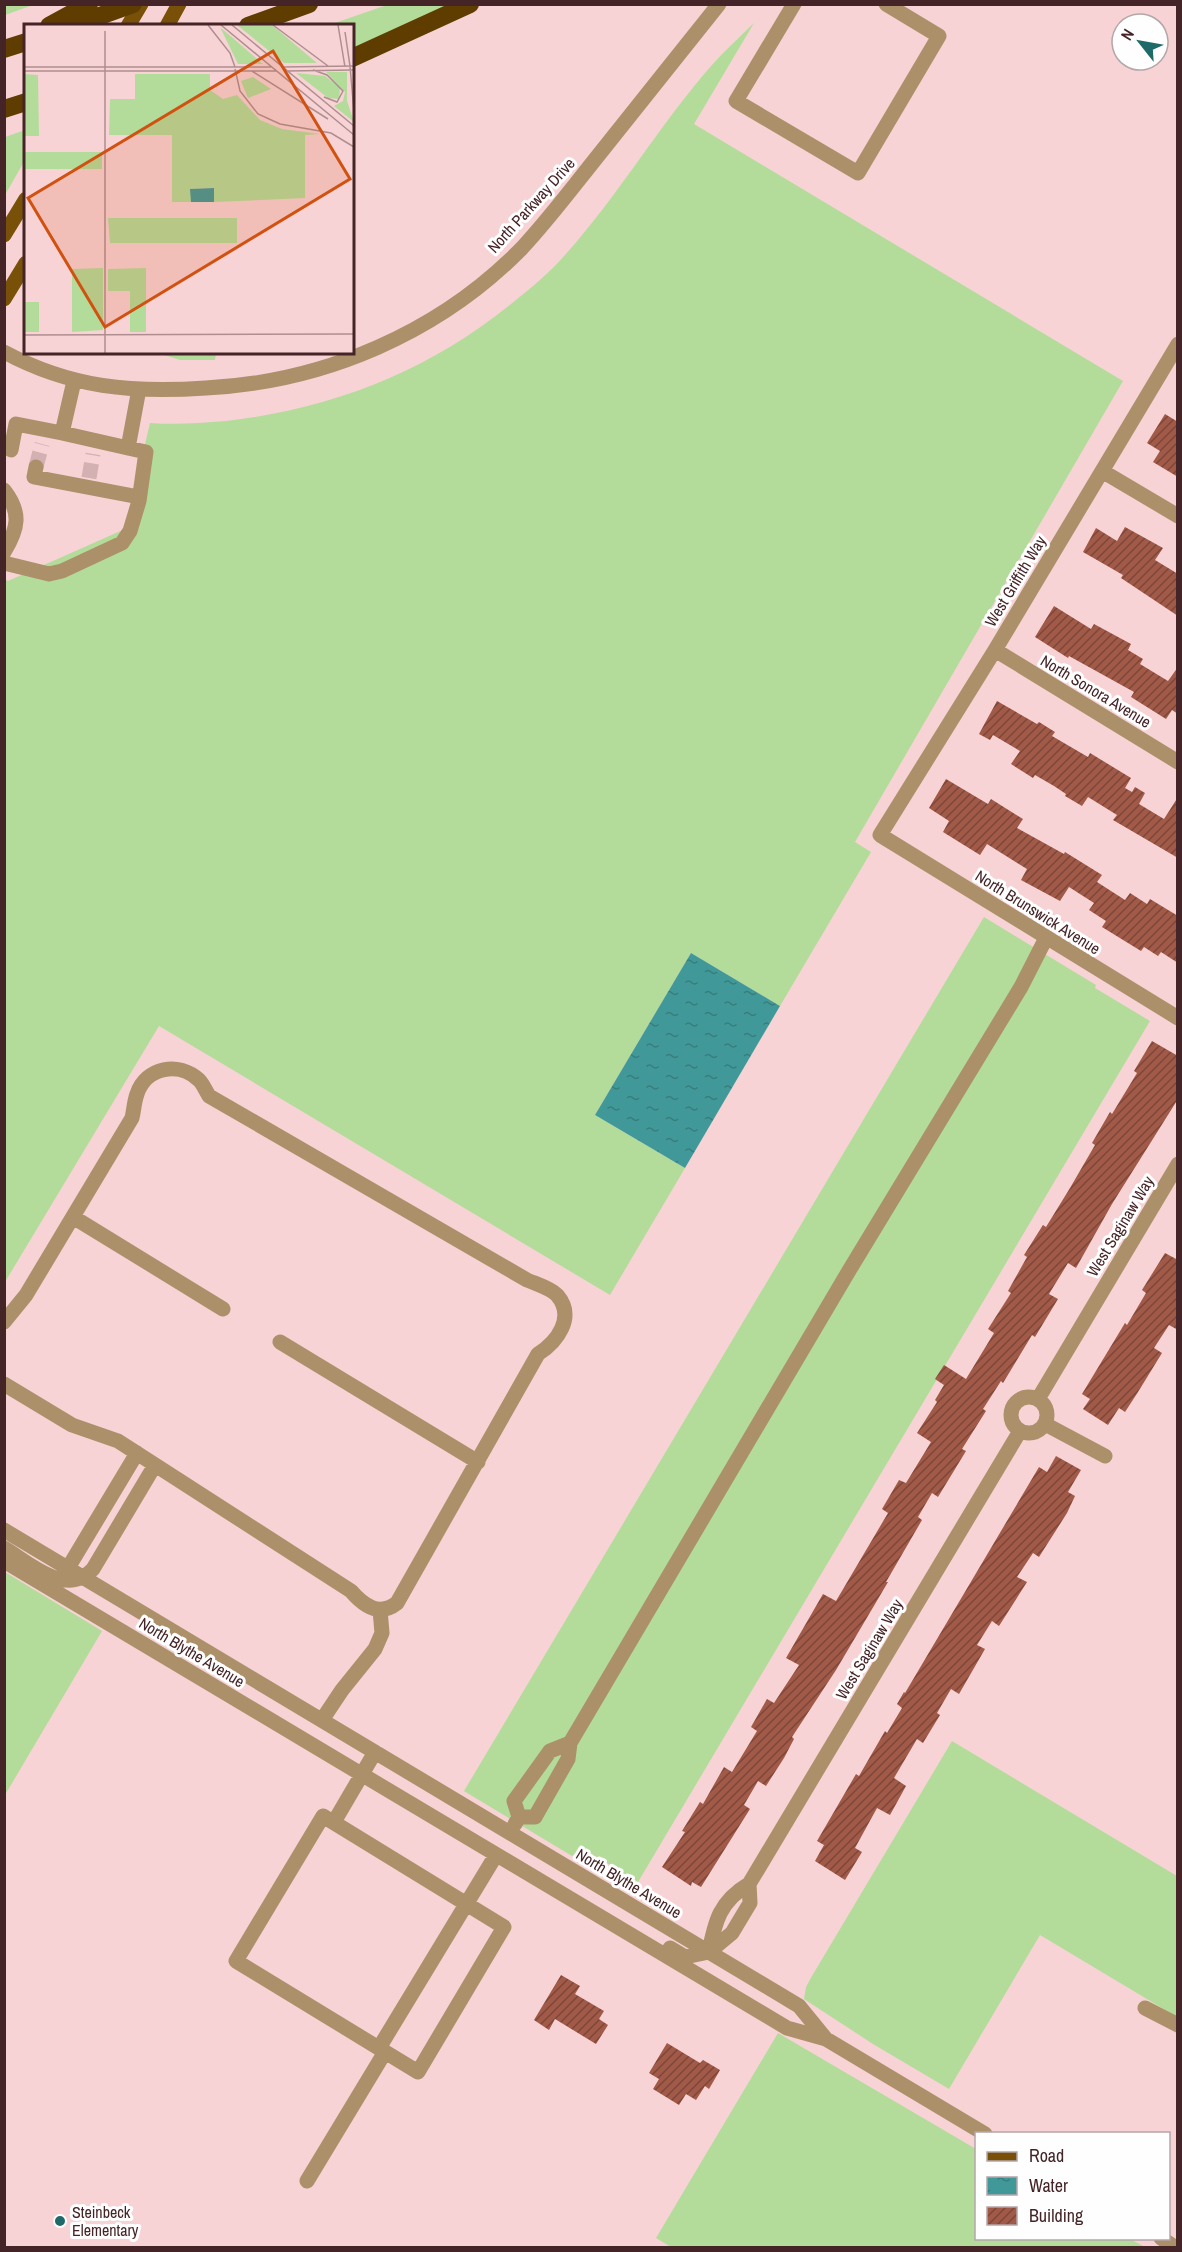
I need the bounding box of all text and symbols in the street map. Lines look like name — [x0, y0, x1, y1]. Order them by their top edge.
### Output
north arrow — [1110, 12, 1170, 72]
inset map — [24, 24, 354, 354]
text: N — [1115, 25, 1139, 44]
street label: North Parkway Drive — [482, 153, 580, 257]
street label: West Griffith Way — [979, 531, 1051, 631]
street label: North Sonora Avenue — [1037, 649, 1155, 733]
street label: North Brunswick Avenue — [971, 865, 1105, 959]
street label: West Saginaw Way — [1081, 1171, 1159, 1280]
street label: West Saginaw Way — [830, 1594, 908, 1703]
street label: North Blythe Avenue — [135, 1612, 249, 1692]
street label: North Blythe Avenue — [572, 1843, 686, 1923]
legend — [975, 2132, 1170, 2240]
text: Road — [1029, 2143, 1064, 2168]
text: Water — [1029, 2173, 1068, 2198]
place label: Steinbeck Elementary — [72, 2201, 139, 2241]
text: Building — [1029, 2203, 1084, 2228]
marker: Steinbeck Elementary — [53, 2214, 67, 2228]

